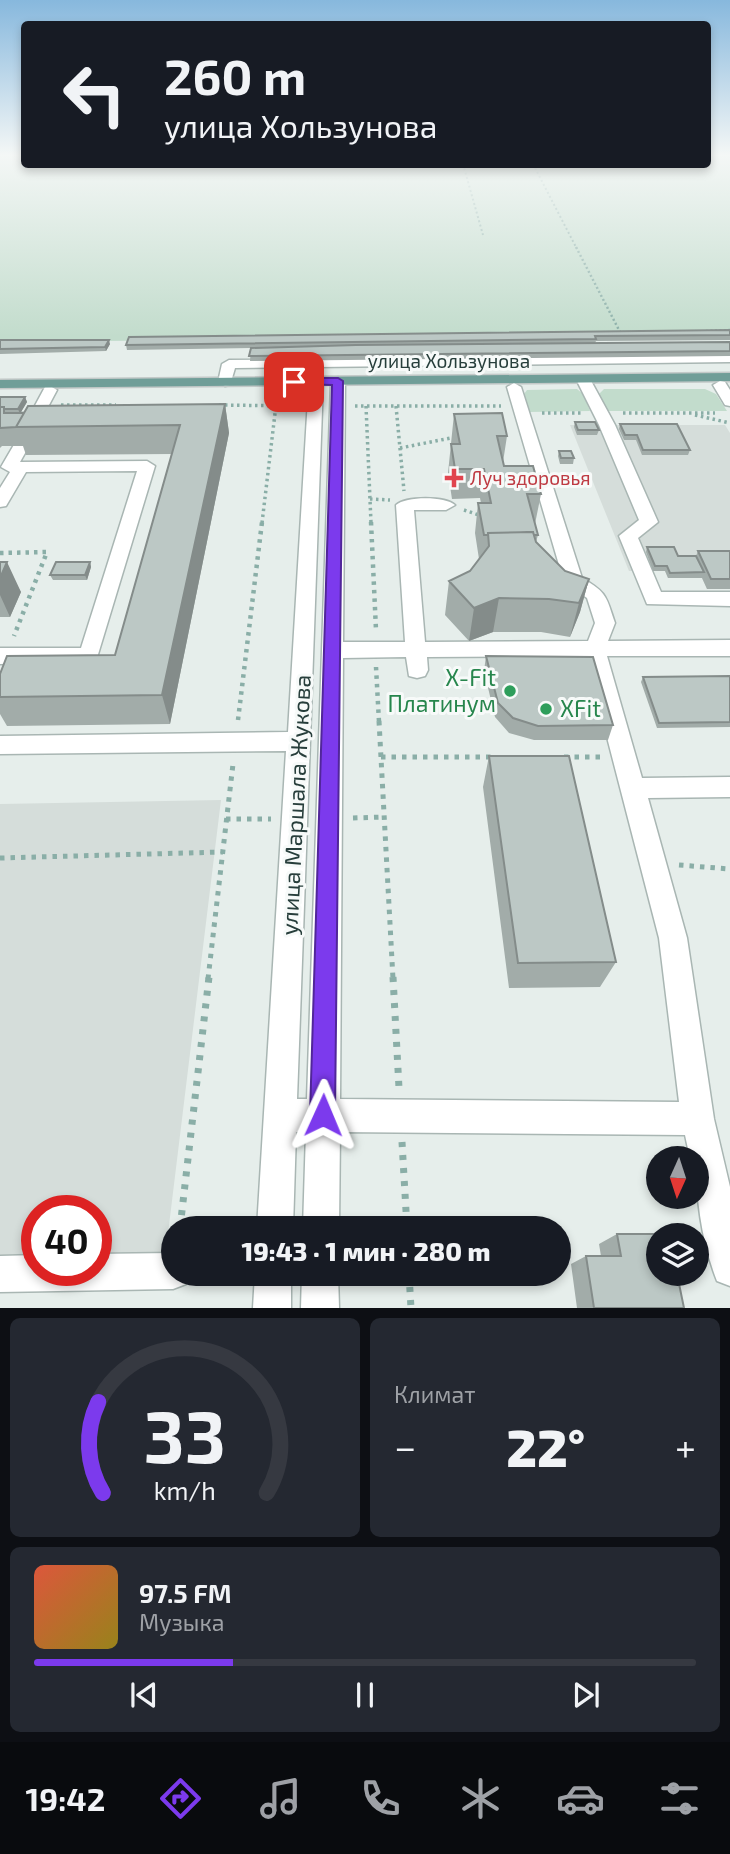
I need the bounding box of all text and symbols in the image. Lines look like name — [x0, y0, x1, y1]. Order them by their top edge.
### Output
text: 260 m — [164, 46, 306, 105]
icon: left — [49, 49, 140, 140]
text: улица Хользунова — [164, 106, 437, 144]
street label: улица Хользунова — [368, 349, 530, 373]
pin — [264, 352, 324, 412]
icon: arrive — [275, 363, 313, 401]
place label: Луч здоровья — [470, 466, 591, 490]
marker: Луч здоровья — [444, 468, 464, 488]
place label: X-Fit Платинум — [387, 663, 496, 718]
street label: улица Маршала Жукова — [274, 674, 317, 936]
marker: X-Fit Платинум — [502, 683, 518, 699]
place label: XFit — [560, 694, 601, 722]
marker: XFit — [538, 701, 554, 717]
position arrow — [286, 1078, 360, 1152]
north arrow — [646, 1146, 709, 1209]
map controls — [646, 1146, 709, 1286]
speed limit sign: 40 — [21, 1195, 112, 1286]
button: layers — [646, 1223, 709, 1286]
text: 19:43 · 1 мин · 280 m — [241, 1235, 491, 1266]
text: Климат — [394, 1380, 475, 1408]
text: 33 — [144, 1391, 226, 1479]
text: 22° — [506, 1415, 585, 1477]
text: − — [394, 1423, 416, 1469]
text: + — [675, 1423, 696, 1469]
text: km/h — [154, 1475, 216, 1505]
text: 97.5 FM — [139, 1577, 232, 1608]
text: Музыка — [139, 1608, 224, 1636]
icon: previous — [125, 1676, 163, 1714]
icon: pause — [346, 1676, 384, 1714]
icon: next — [567, 1676, 605, 1714]
icon: directions — [156, 1774, 205, 1823]
icon: music — [256, 1774, 305, 1823]
icon: phone — [356, 1774, 405, 1823]
icon: climate — [456, 1774, 505, 1823]
icon: car — [556, 1774, 605, 1823]
icon: filters — [655, 1774, 704, 1823]
text: 19:42 — [25, 1779, 105, 1817]

